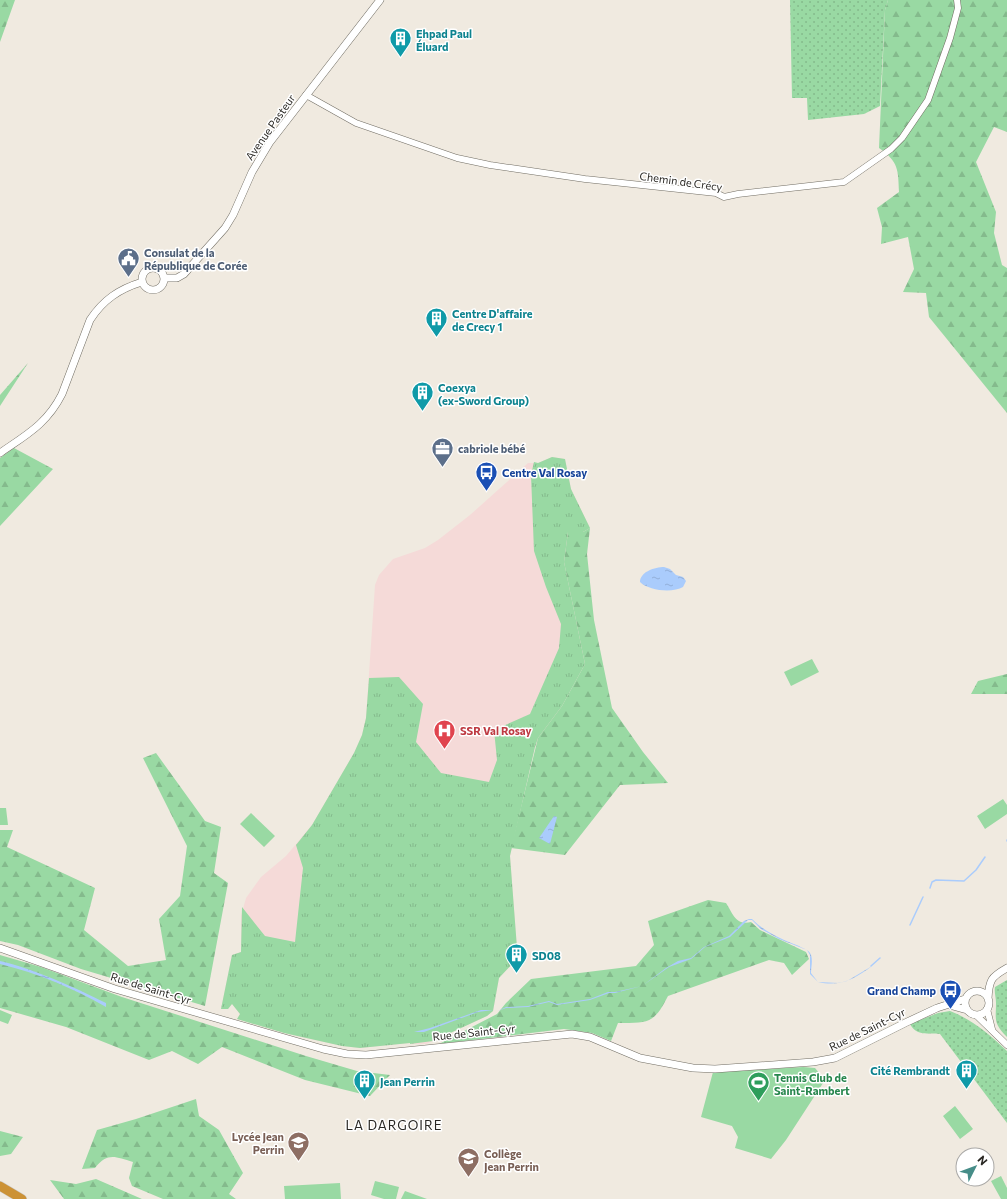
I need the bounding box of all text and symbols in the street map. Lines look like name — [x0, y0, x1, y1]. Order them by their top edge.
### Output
building icon: Ehpad Paul Éluard — [388, 26, 414, 59]
place label: Ehpad Paul Éluard — [416, 27, 472, 53]
street label: Avenue Pasteur — [243, 91, 298, 162]
street label: Chemin de Crécy — [639, 169, 724, 193]
public building icon: Consulat de la République de Corée — [115, 245, 141, 278]
place label: Consulat de la République de Corée — [144, 246, 248, 272]
building icon: Centre D'affaire de Crecy 1 — [424, 306, 450, 339]
place label: Centre D'affaire de Crecy 1 — [452, 307, 533, 333]
building icon: Coexya (ex-Sword Group) — [409, 380, 435, 413]
place label: Coexya (ex-Sword Group) — [438, 381, 530, 407]
office icon: cabriole bébé — [429, 435, 455, 468]
place label: cabriole bébé — [458, 442, 526, 455]
bus stop icon: Centre Val Rosay — [474, 459, 500, 492]
place label: Centre Val Rosay — [502, 466, 587, 479]
hospital icon: SSR Val Rosay — [431, 717, 457, 750]
place label: SSR Val Rosay — [460, 724, 532, 737]
building icon: SD08 — [503, 942, 529, 975]
place label: SD08 — [532, 949, 561, 962]
street label: Rue de Saint-Cyr — [109, 970, 193, 1007]
bus stop icon: Grand Champ — [938, 977, 964, 1010]
place label: Grand Champ — [867, 984, 936, 997]
street label: Rue de Saint-Cyr — [827, 1005, 908, 1053]
street label: Rue de Saint-Cyr — [432, 1021, 517, 1043]
building icon: Cité Rembrandt — [953, 1057, 979, 1090]
place label: Cité Rembrandt — [870, 1064, 950, 1077]
building icon: Jean Perrin — [352, 1068, 378, 1101]
sports icon: Tennis Club de Saint-Rambert — [745, 1070, 771, 1103]
place label: Tennis Club de Saint-Rambert — [774, 1071, 850, 1097]
place label: Jean Perrin — [380, 1075, 435, 1089]
district label: LA DARGOIRE — [346, 1117, 442, 1133]
school or university icon: Lycée Jean Perrin — [286, 1129, 312, 1162]
place label: Lycée Jean Perrin — [232, 1130, 284, 1156]
school or university icon: Collège Jean Perrin — [456, 1146, 482, 1179]
place label: Collège Jean Perrin — [484, 1147, 539, 1174]
north arrow — [955, 1147, 995, 1187]
text: N — [975, 1153, 990, 1167]

